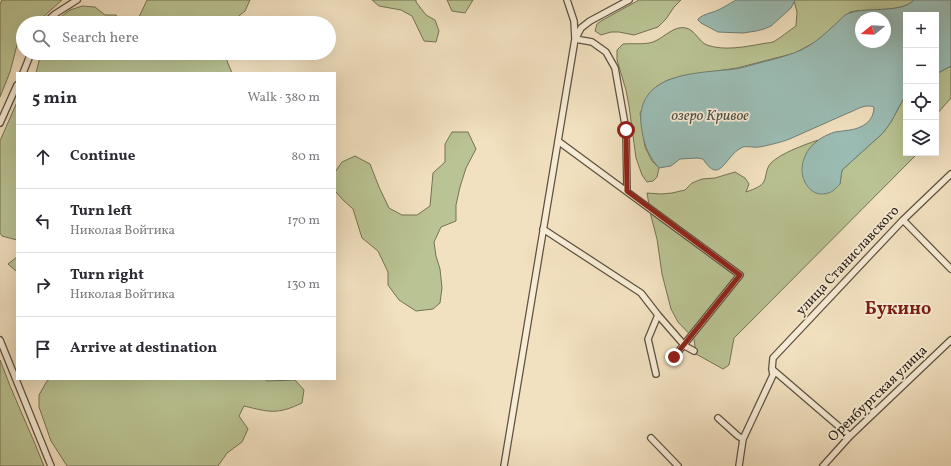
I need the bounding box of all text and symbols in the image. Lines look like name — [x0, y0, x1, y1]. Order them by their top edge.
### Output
north arrow — [855, 12, 891, 48]
map controls — [903, 12, 939, 156]
button: + — [903, 12, 939, 48]
search box — [16, 16, 336, 60]
icon: search — [30, 27, 52, 49]
text: Search here — [62, 28, 139, 49]
button: − — [903, 48, 939, 84]
button: locate — [903, 84, 939, 120]
text: 5 min — [32, 87, 77, 110]
text: Walk · 380 m — [247, 89, 320, 107]
water label: озеро Кривое — [671, 106, 749, 127]
button: layers — [903, 120, 939, 156]
route start — [617, 121, 635, 139]
icon: ahead — [32, 146, 54, 168]
text: Continue — [70, 146, 135, 167]
text: 80 m — [291, 148, 320, 166]
text: Turn left — [70, 201, 132, 222]
street label: улица Станиславского — [792, 202, 904, 320]
icon: left — [32, 210, 54, 232]
text: 170 m — [287, 212, 320, 230]
text: Николая Войтика — [70, 222, 175, 240]
text: Turn right — [70, 265, 144, 286]
icon: right — [32, 274, 54, 296]
text: 130 m — [287, 276, 320, 294]
text: Николая Войтика — [70, 286, 175, 304]
district label: Букино — [865, 297, 931, 322]
icon: arrive — [32, 338, 54, 360]
text: Arrive at destination — [70, 338, 217, 359]
street label: Оренбургская улица — [824, 341, 932, 447]
route end — [665, 348, 683, 366]

